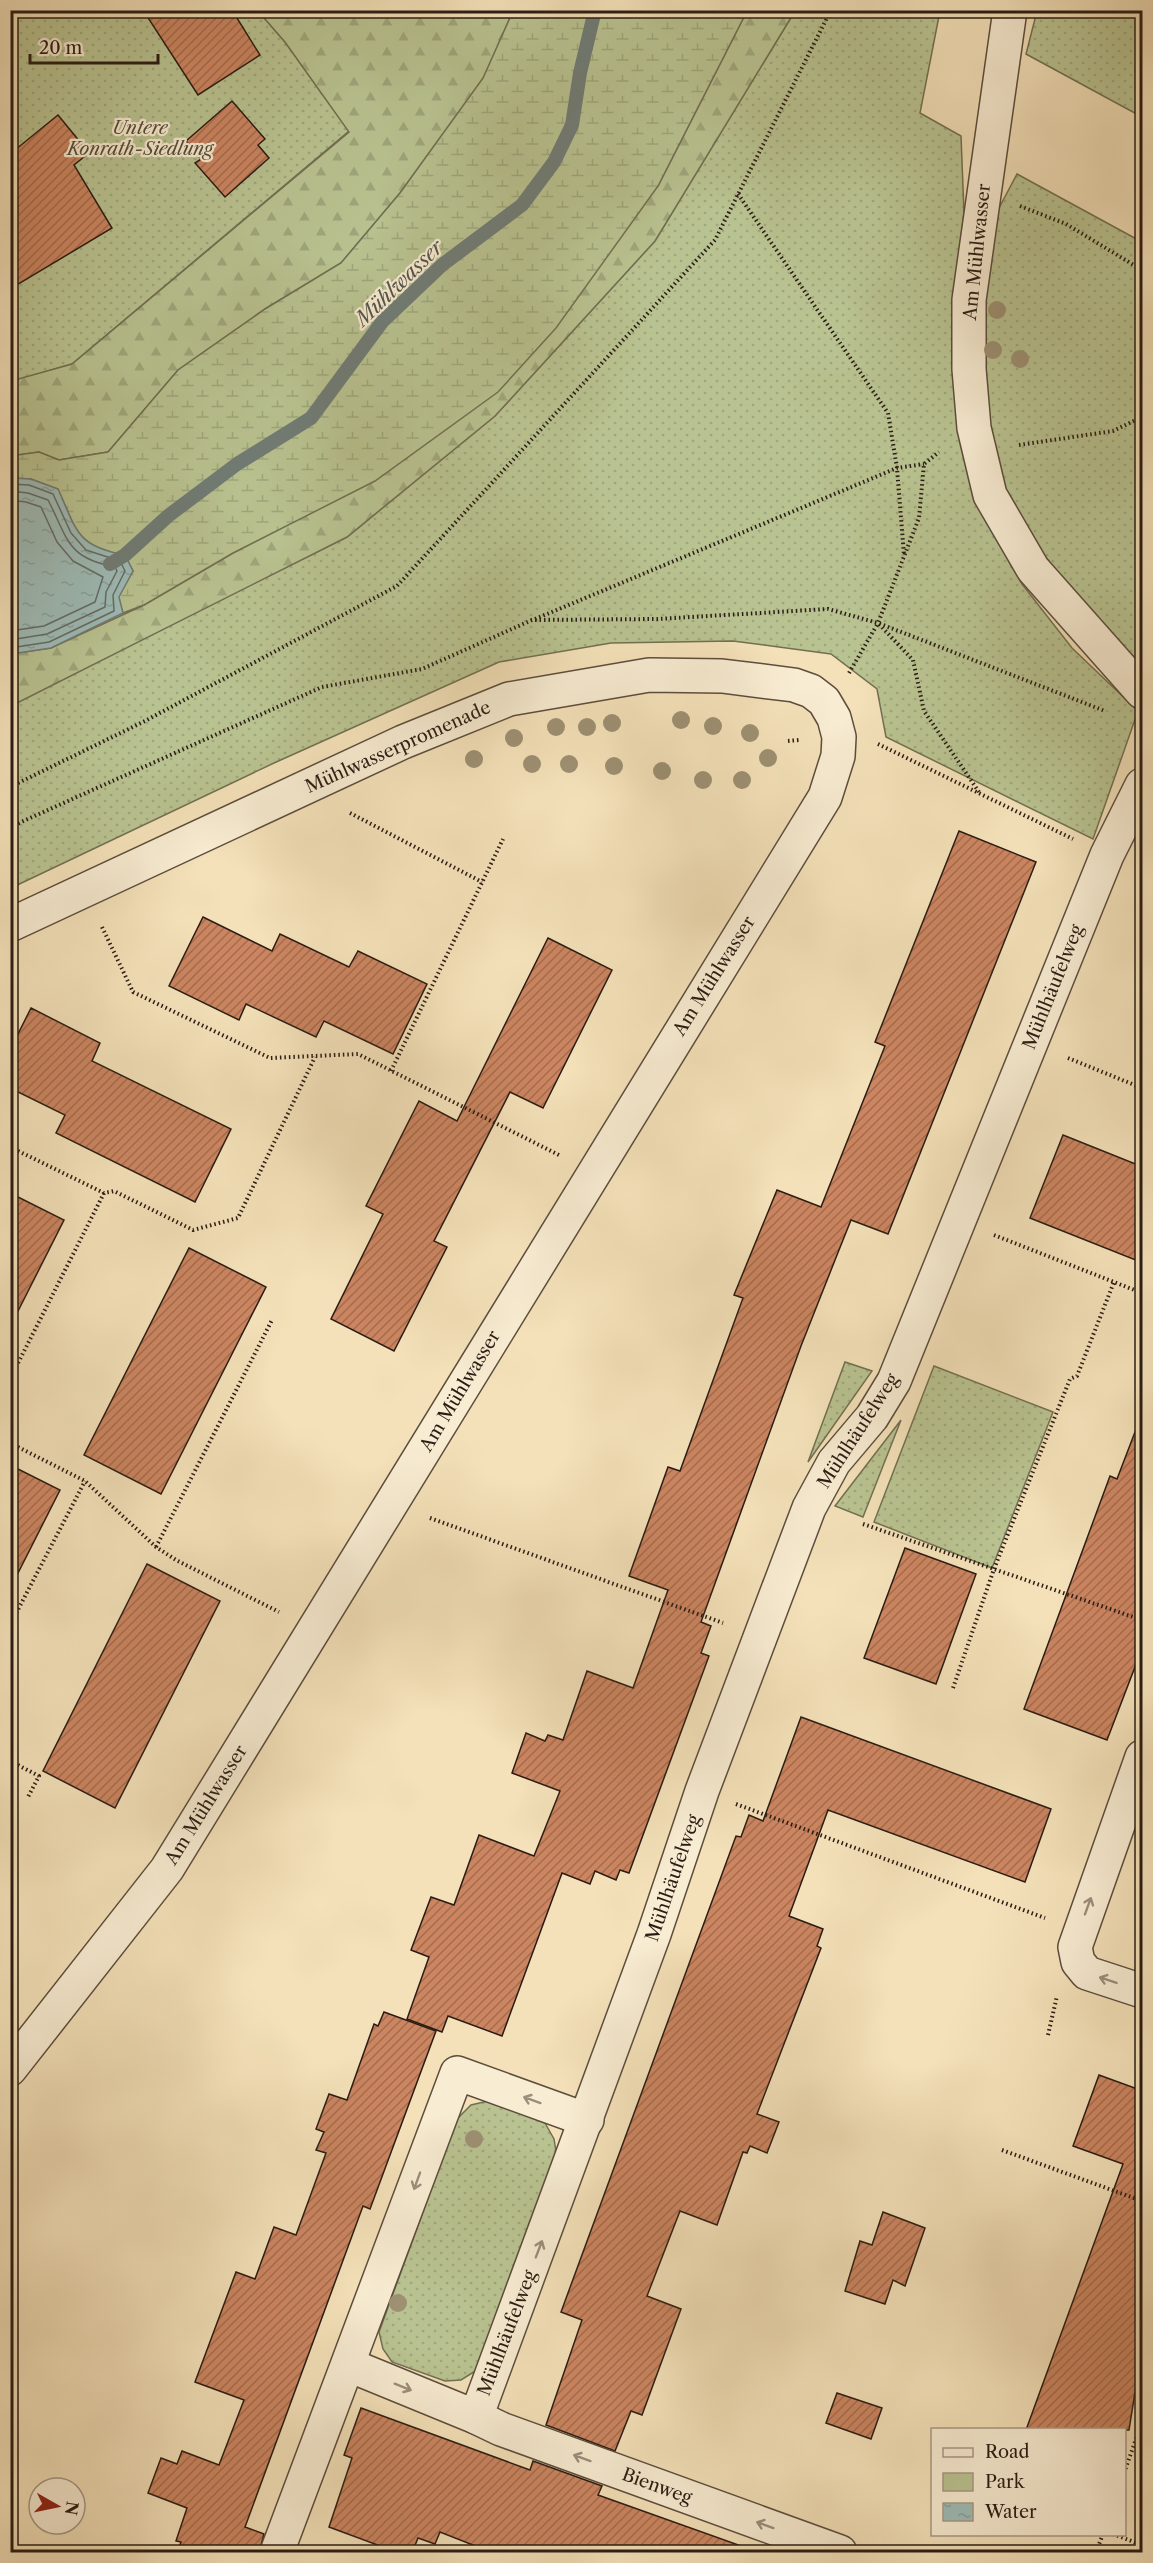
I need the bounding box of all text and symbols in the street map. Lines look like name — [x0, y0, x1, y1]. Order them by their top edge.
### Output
scale bar — [30, 27, 158, 65]
text: 20 m — [39, 37, 83, 59]
park label: Untere Konrath-Siedlung — [65, 117, 215, 160]
street label: Am Mühlwasser — [959, 182, 995, 322]
water label: Mühlwasser — [349, 234, 449, 332]
street label: Mühlwasserpromenade — [302, 696, 494, 798]
street label: Am Mühlwasser — [668, 912, 760, 1041]
street label: Mühlhäufelweg — [1018, 921, 1088, 1053]
street label: Am Mühlwasser — [415, 1326, 505, 1456]
street label: Mühlhäufelweg — [813, 1369, 904, 1493]
street label: Am Mühlwasser — [160, 1741, 252, 1870]
street label: Mühlhäufelweg — [641, 1811, 705, 1944]
one-way arrow — [1084, 1897, 1095, 1916]
one-way arrow — [1099, 1974, 1118, 1985]
one-way arrow — [523, 2094, 542, 2105]
one-way arrow — [410, 2171, 421, 2190]
one-way arrow — [534, 2240, 545, 2259]
street label: Mühlhäufelweg — [473, 2267, 541, 2399]
one-way arrow — [393, 2382, 412, 2393]
legend — [931, 2428, 1126, 2536]
text: Road — [985, 2441, 1030, 2463]
one-way arrow — [573, 2452, 592, 2463]
street label: Bienweg — [619, 2463, 695, 2509]
text: Park — [985, 2471, 1026, 2493]
north arrow — [27, 2476, 87, 2536]
text: N — [61, 2500, 83, 2517]
text: Water — [984, 2501, 1037, 2523]
one-way arrow — [756, 2519, 775, 2530]

